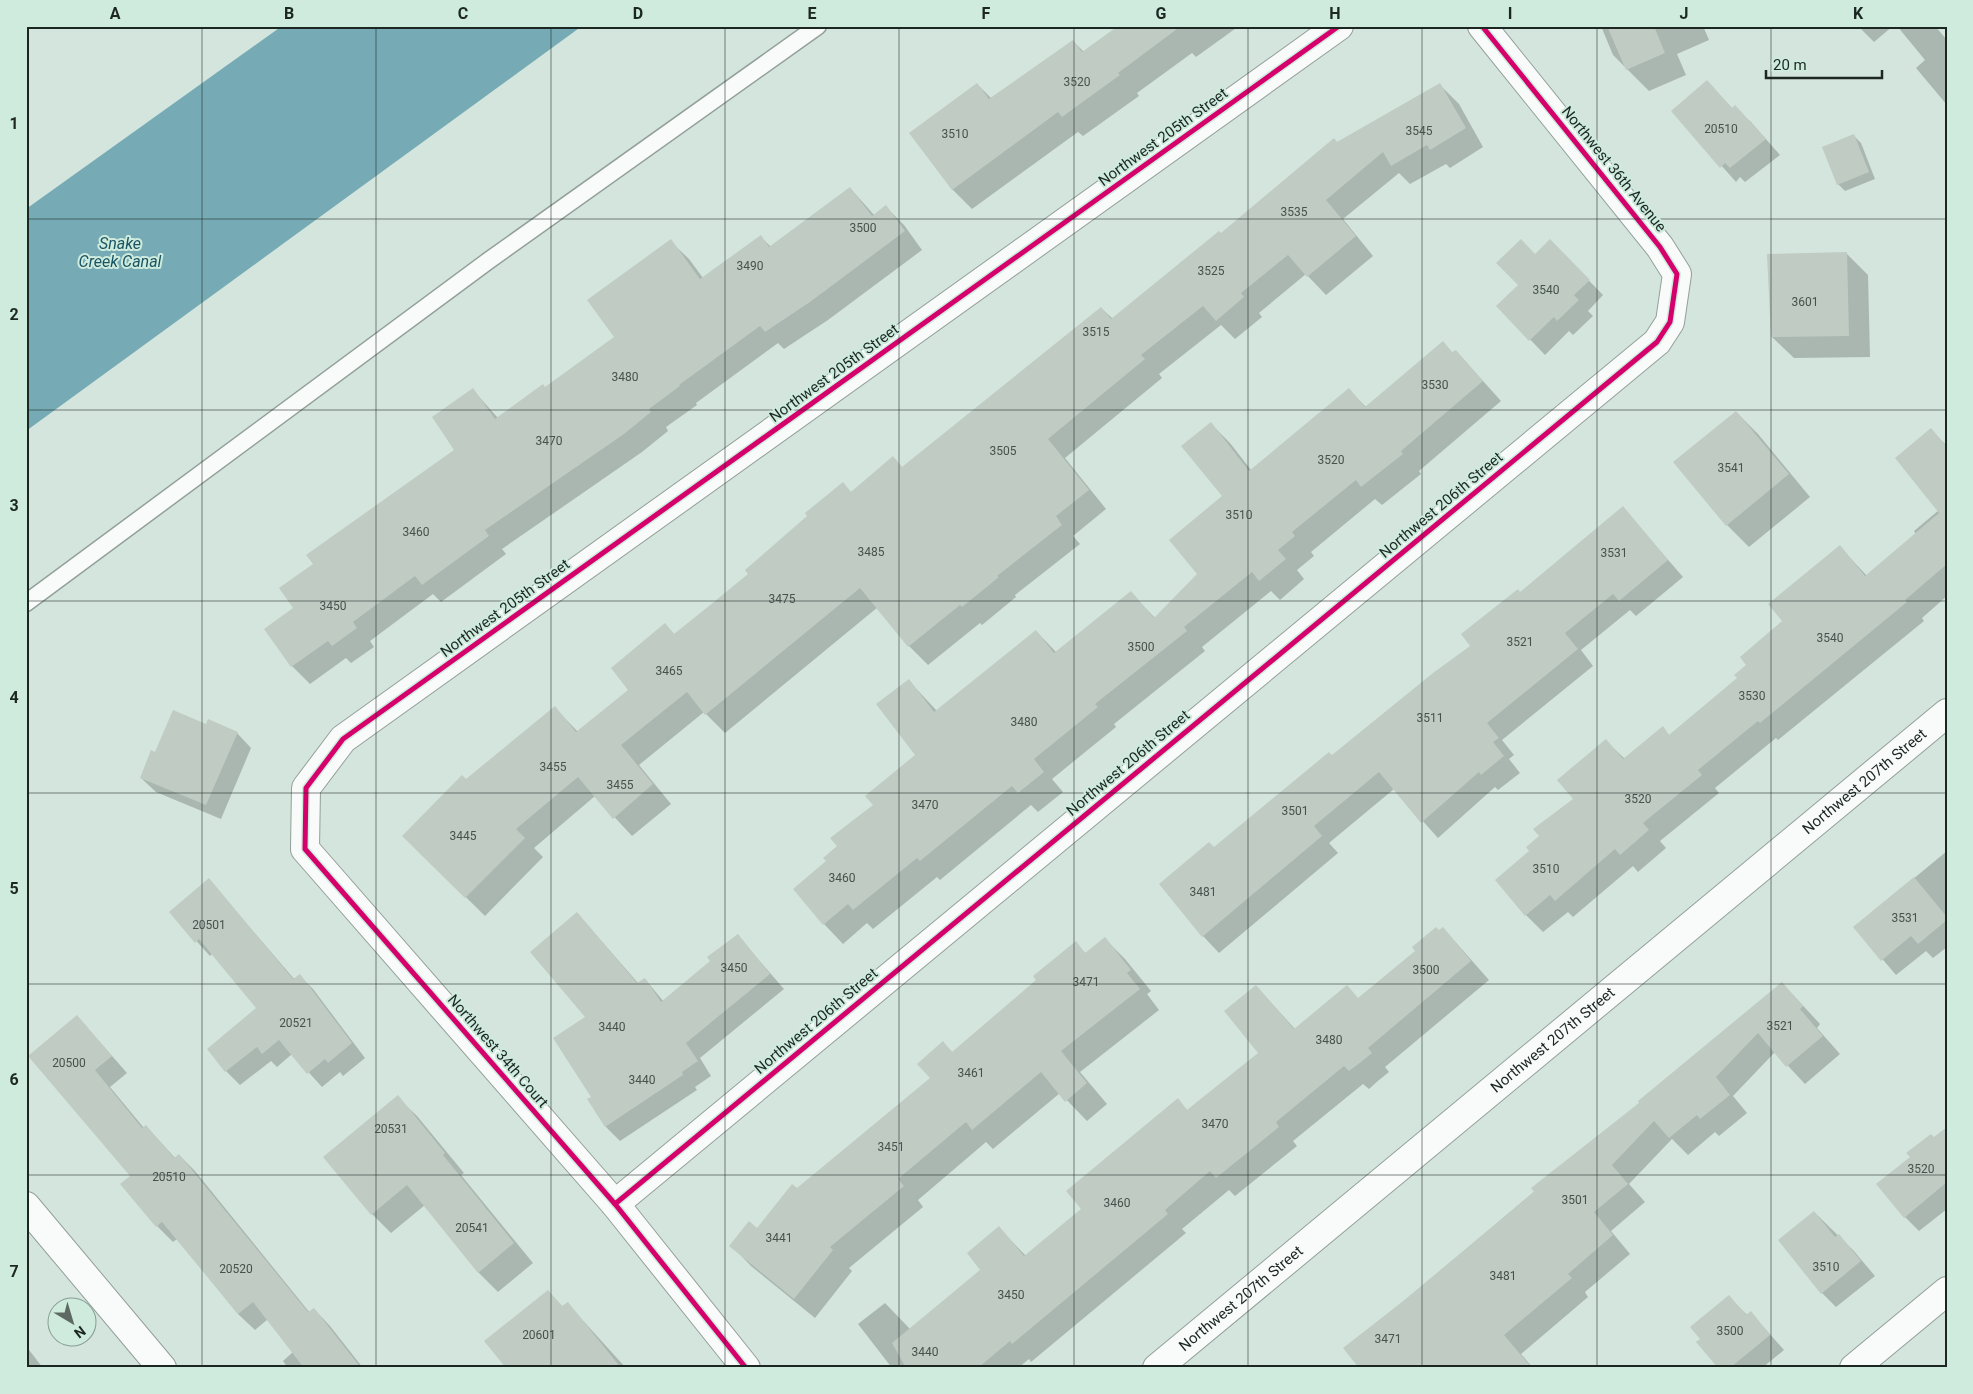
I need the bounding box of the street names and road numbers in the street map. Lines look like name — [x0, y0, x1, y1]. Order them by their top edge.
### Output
street label: Northwest 205th Street — [1095, 84, 1231, 190]
street label: Northwest 36th Avenue — [1558, 103, 1670, 235]
street label: Northwest 205th Street — [766, 320, 902, 426]
street label: Northwest 206th Street — [1376, 448, 1506, 562]
street label: Northwest 205th Street — [437, 555, 573, 661]
street label: Northwest 206th Street — [1063, 706, 1193, 820]
street label: Northwest 207th Street — [1799, 725, 1930, 838]
street label: Northwest 206th Street — [751, 964, 881, 1078]
street label: Northwest 207th Street — [1487, 983, 1618, 1096]
street label: Northwest 34th Court — [444, 991, 552, 1111]
street label: Northwest 207th Street — [1175, 1242, 1307, 1355]

